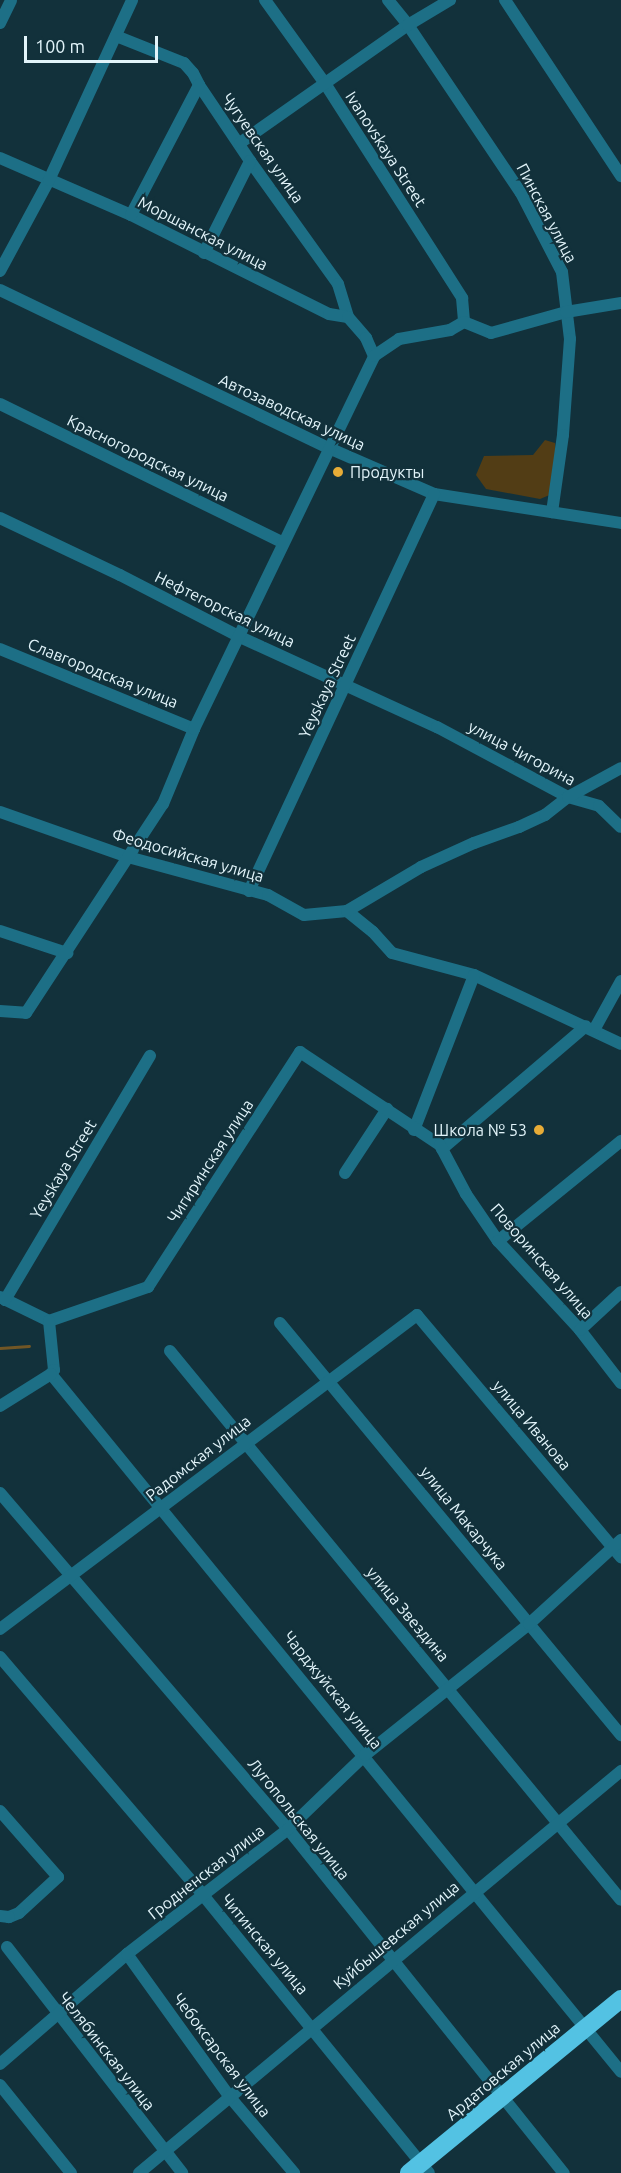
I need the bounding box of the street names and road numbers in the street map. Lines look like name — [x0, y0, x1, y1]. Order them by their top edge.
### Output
street label: Ivanovskaya Street — [341, 88, 431, 210]
street label: Чугуевская улица — [218, 89, 308, 207]
street label: Пинская улица — [513, 160, 581, 266]
street label: Моршанская улица — [135, 192, 271, 274]
street label: Автозаводская улица — [216, 370, 368, 454]
street label: Красногородская улица — [64, 411, 232, 505]
street label: Нефтегорская улица — [152, 567, 298, 651]
street label: Yeyskaya Street — [295, 631, 359, 741]
street label: Славгородская улица — [25, 634, 181, 712]
street label: улица Чигорина — [465, 717, 579, 789]
street label: Феодосийская улица — [110, 824, 266, 886]
street label: Чигиринская улица — [163, 1096, 257, 1226]
street label: Yeyskaya Street — [26, 1116, 100, 1222]
street label: Поворинская улица — [487, 1199, 597, 1323]
street label: улица Иванова — [489, 1376, 575, 1474]
street label: Радомская улица — [142, 1411, 254, 1505]
street label: улица Макарчука — [416, 1462, 512, 1574]
street label: улица Звездина — [363, 1563, 453, 1665]
street label: Чарджуйская улица — [280, 1627, 386, 1753]
street label: Лугопольская улица — [244, 1754, 354, 1884]
street label: Гродненская улица — [144, 1821, 268, 1923]
street label: Куйбышевская улица — [329, 1877, 463, 1993]
street label: Читинская улица — [217, 1890, 313, 1998]
street label: Челябинская улица — [55, 1988, 159, 2114]
street label: Чебоксарская улица — [169, 1989, 275, 2121]
street label: Ардатовская улица — [442, 2018, 564, 2124]

